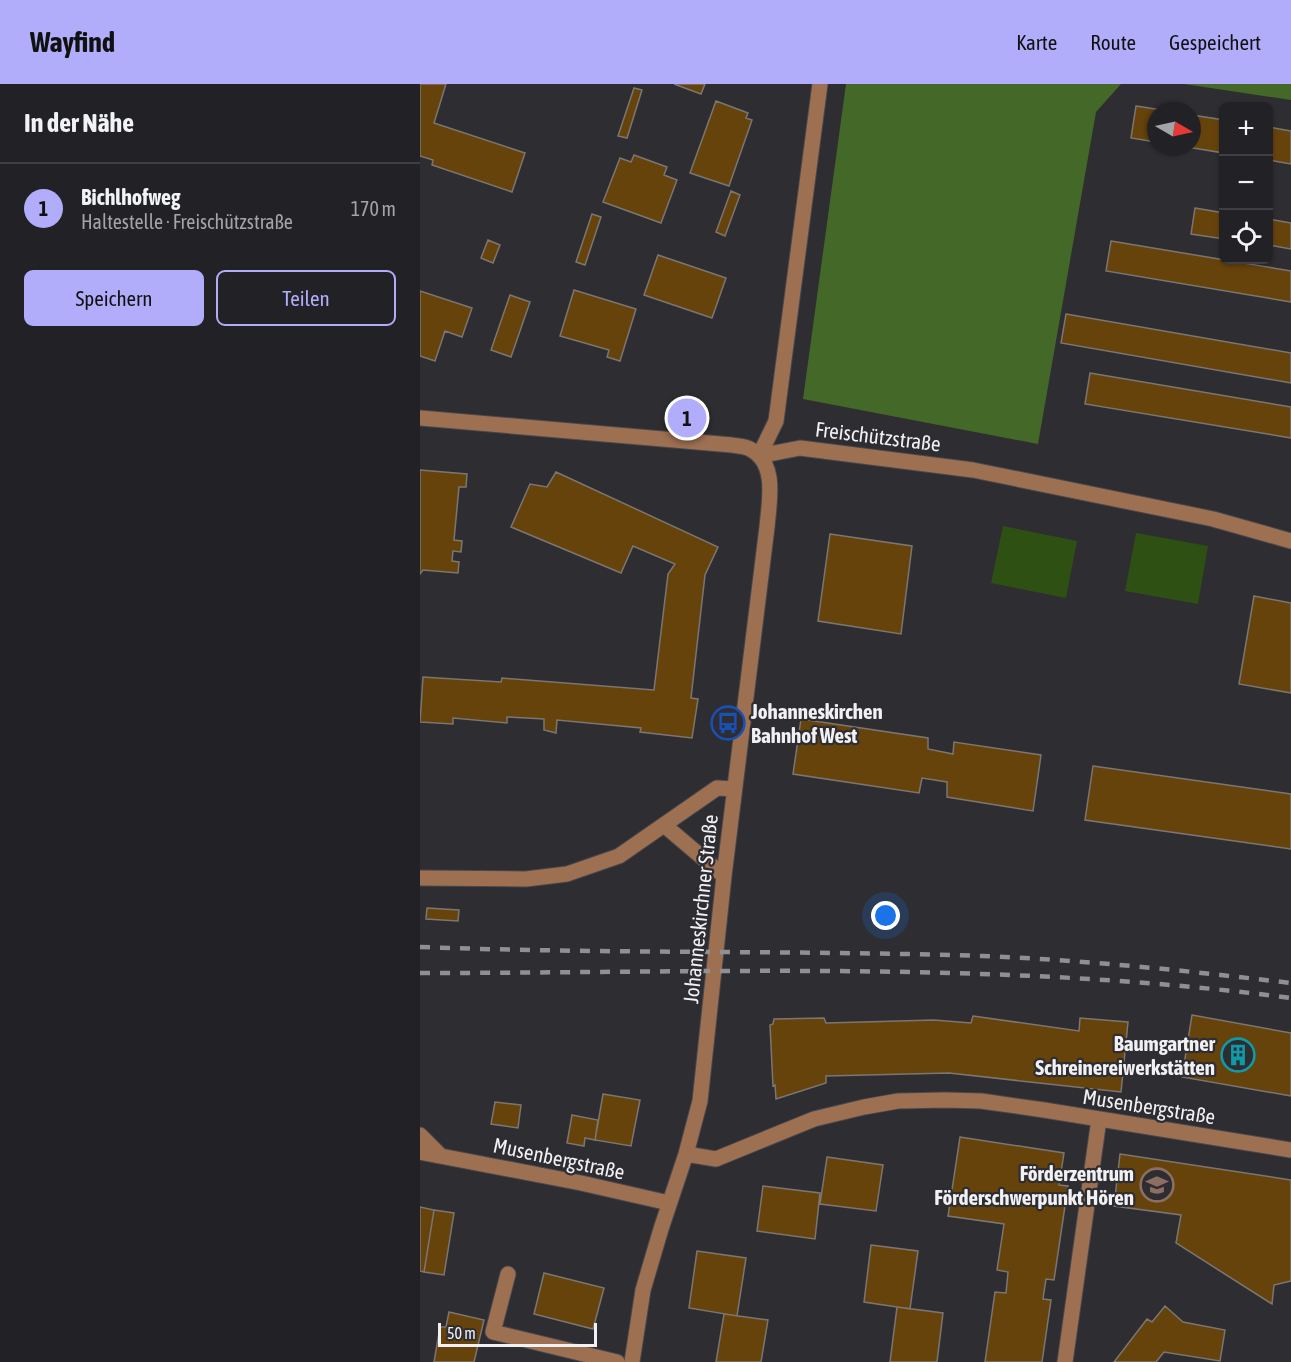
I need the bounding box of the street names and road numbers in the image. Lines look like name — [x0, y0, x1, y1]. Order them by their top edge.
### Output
street label: Freischützstraße — [814, 416, 942, 456]
street label: Johanneskirchner Straße — [678, 813, 722, 1005]
street label: Musenbergstraße — [1081, 1084, 1217, 1128]
street label: Musenbergstraße — [491, 1132, 627, 1184]

